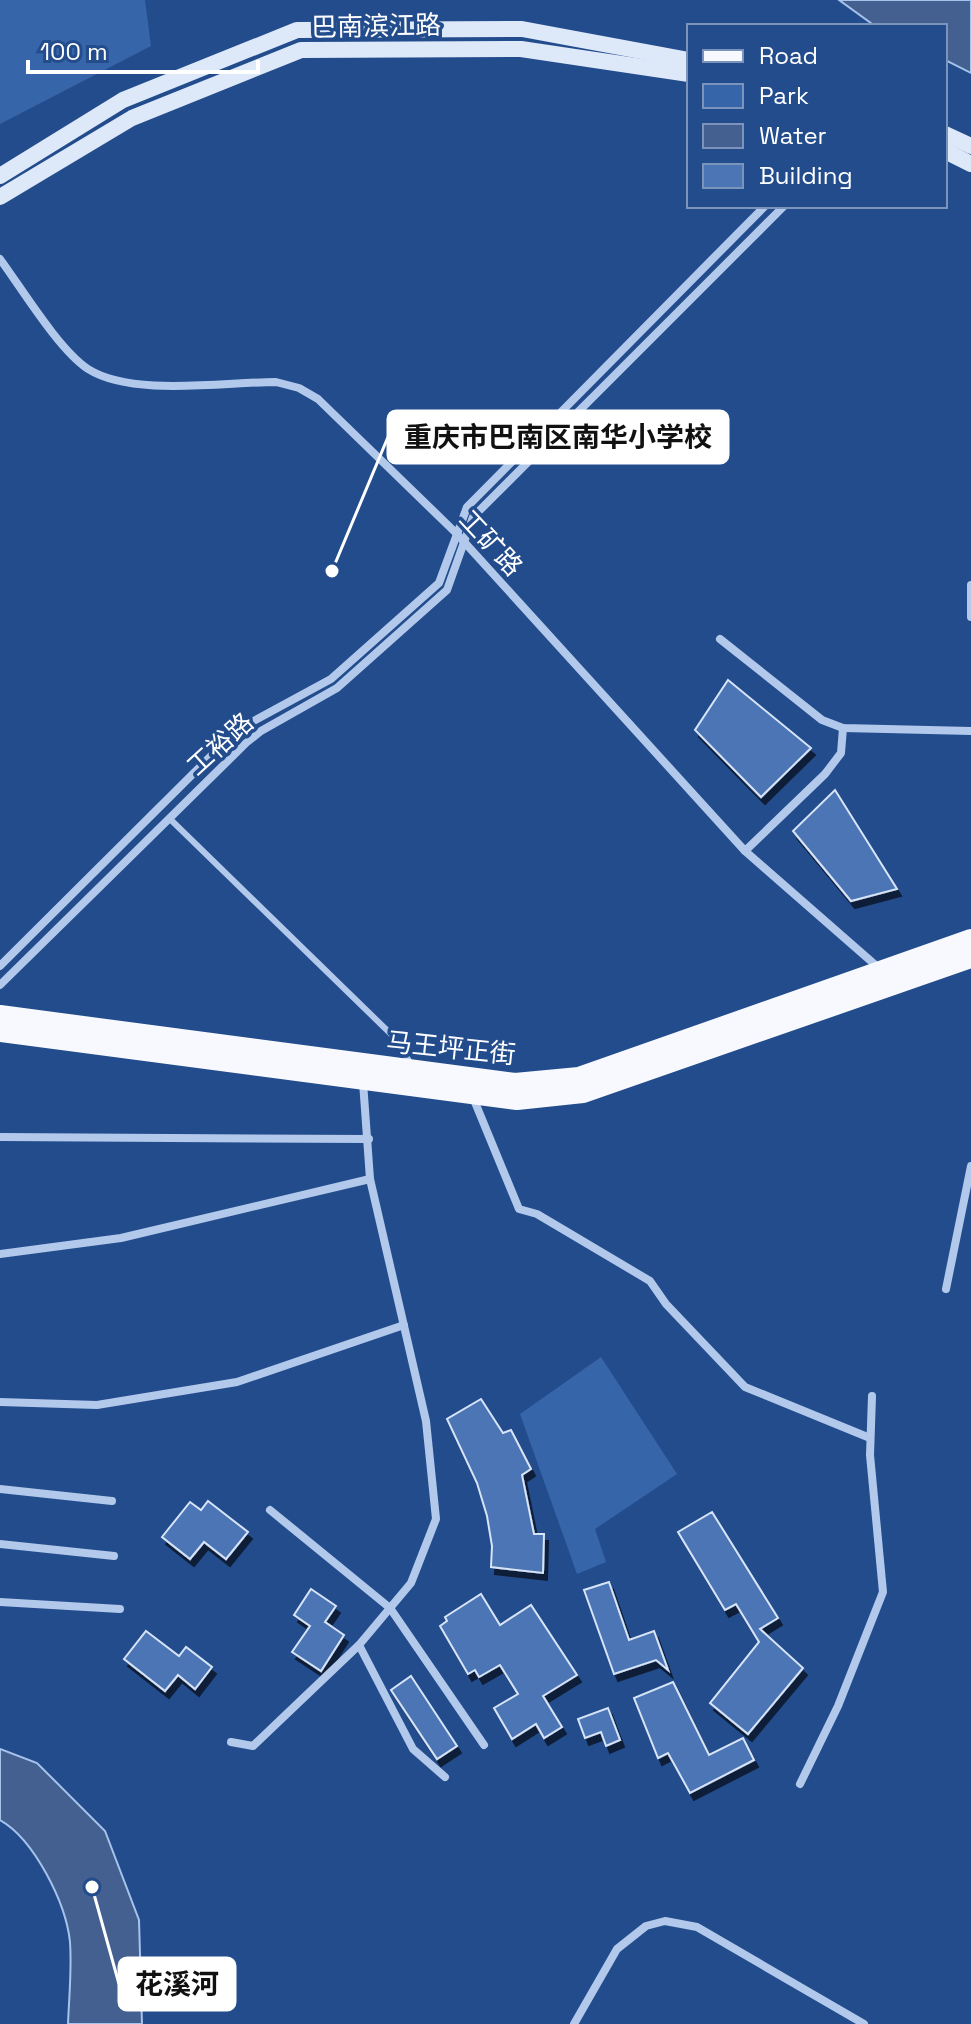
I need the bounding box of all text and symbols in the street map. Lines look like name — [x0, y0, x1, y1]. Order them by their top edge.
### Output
street label: 巴南滨江路 — [311, 8, 441, 44]
scale bar — [28, 24, 258, 74]
legend — [687, 24, 947, 208]
text: 100 m — [40, 36, 108, 67]
text: Road — [759, 40, 818, 71]
text: Park — [759, 80, 809, 111]
text: Water — [759, 120, 827, 151]
text: Building — [759, 160, 853, 191]
callout: 重庆市巴南区南华小学校 — [388, 411, 728, 463]
text: 重庆市巴南区南华小学校 — [404, 419, 712, 455]
street label: 工矿路 — [452, 503, 530, 583]
street label: 工裕路 — [180, 705, 260, 783]
street label: 马王坪正街 — [385, 1024, 517, 1072]
callout: 花溪河 — [119, 1958, 235, 2010]
text: 花溪河 — [135, 1966, 219, 2002]

